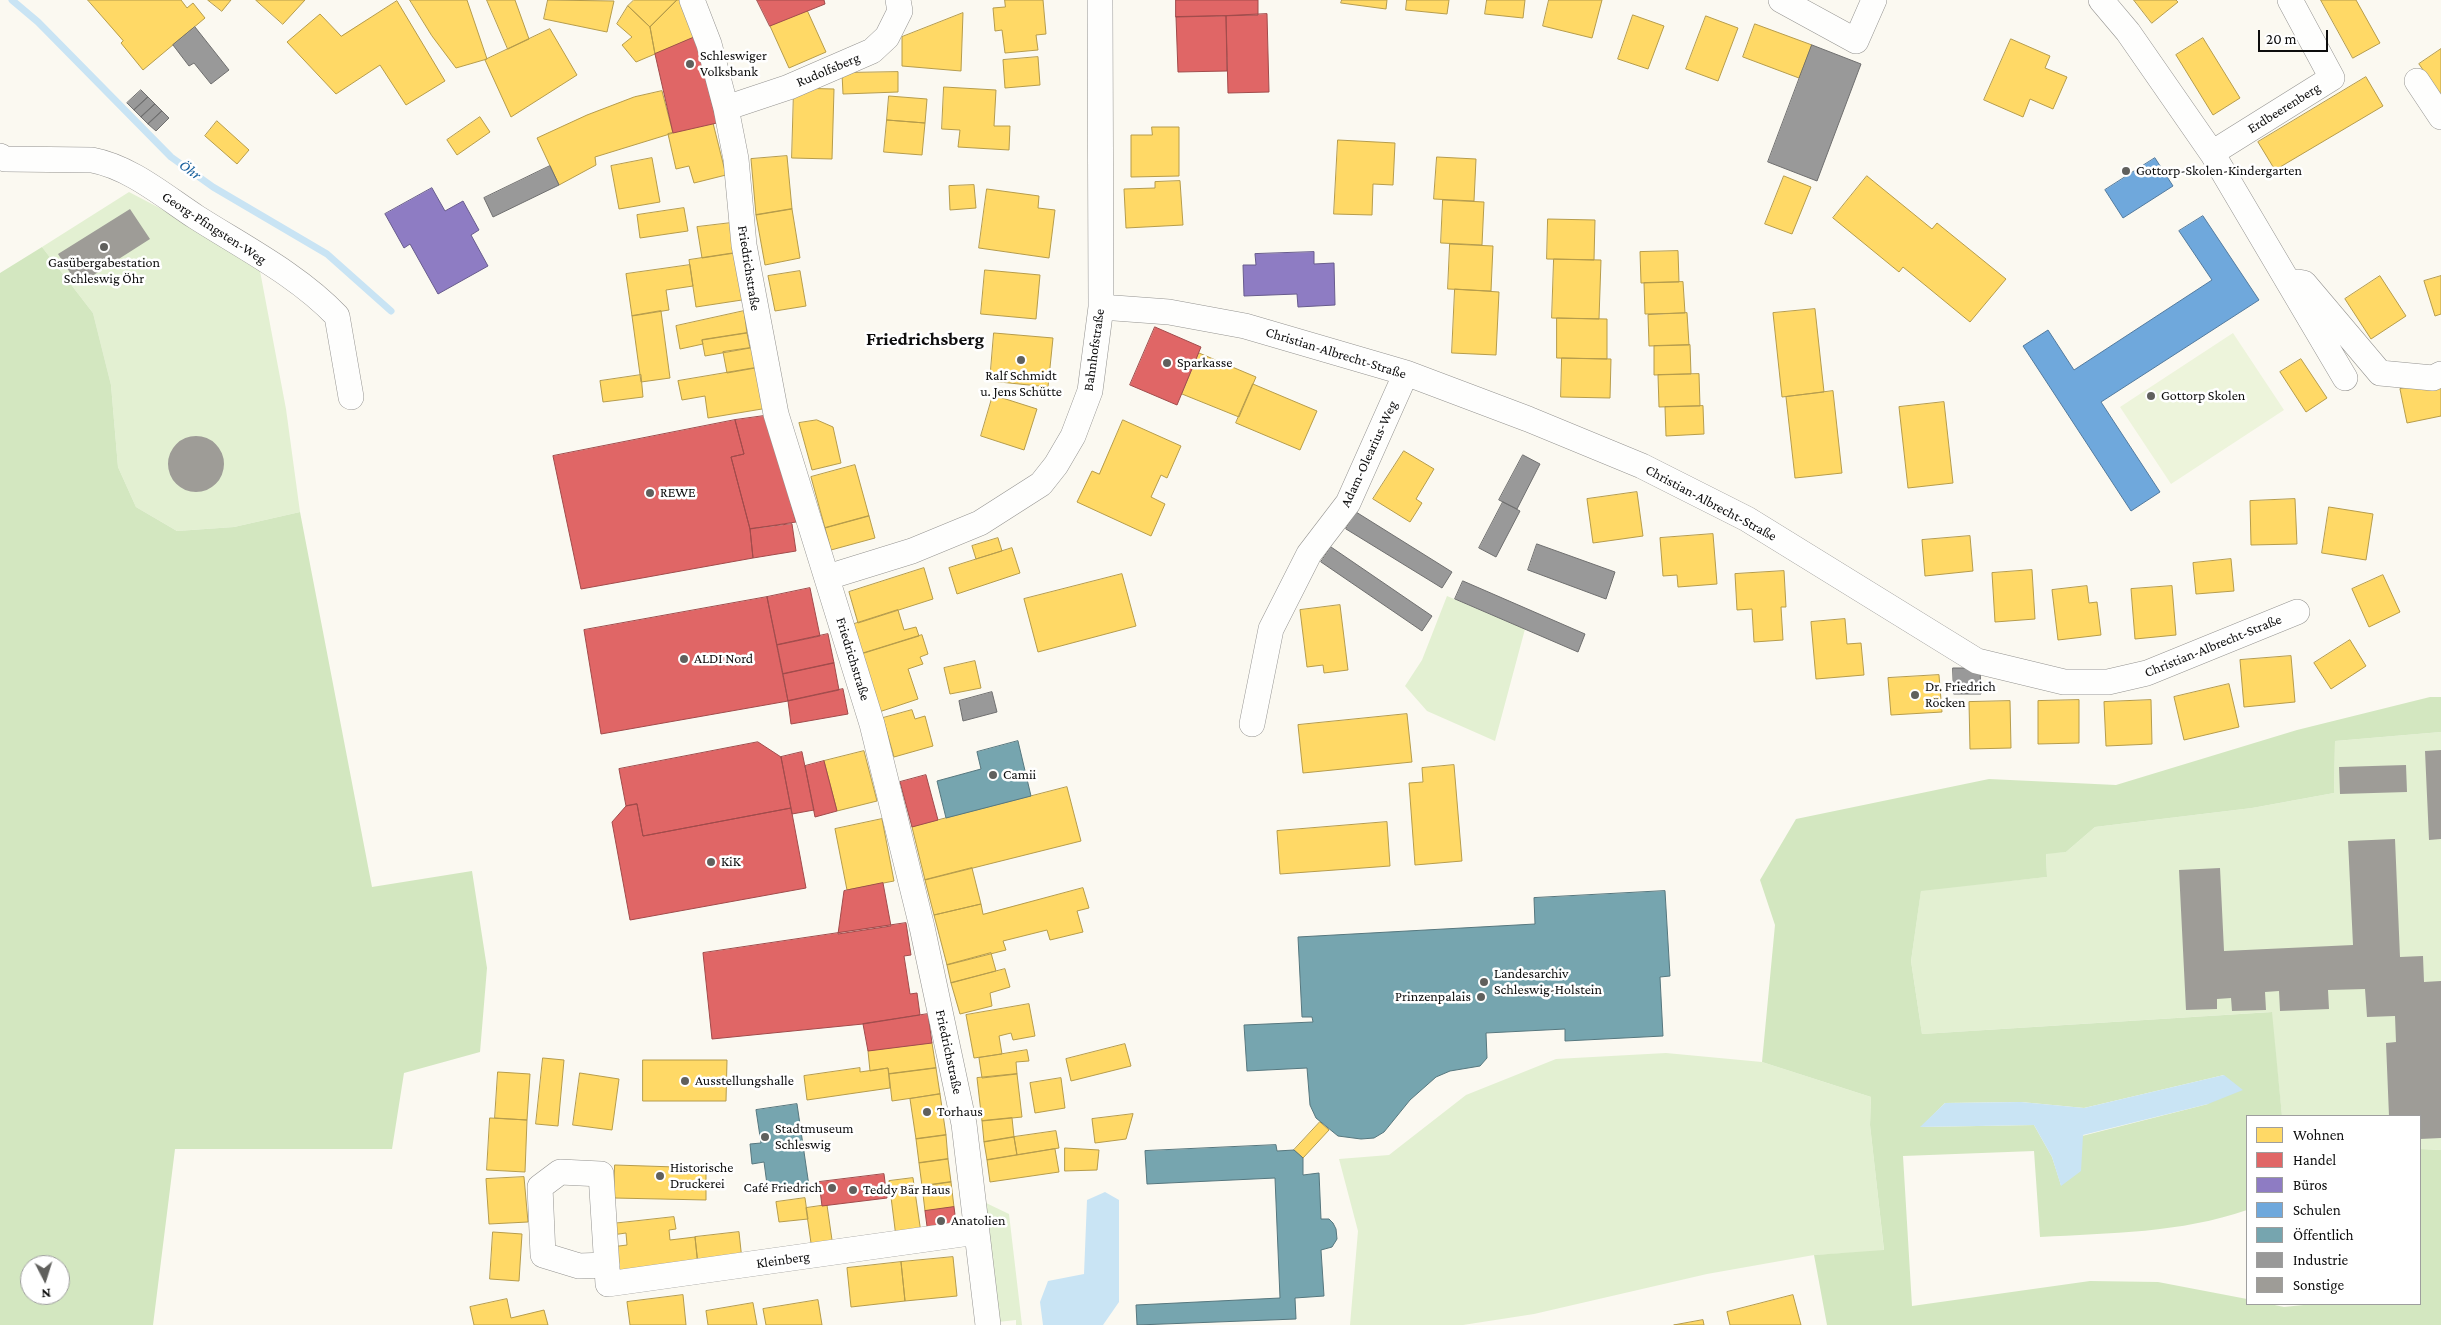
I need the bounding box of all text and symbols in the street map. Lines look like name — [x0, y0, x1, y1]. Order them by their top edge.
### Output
scale bar — [2261, 20, 2331, 52]
text: 20 m — [2266, 31, 2297, 47]
place label: Schleswiger Volksbank — [700, 48, 767, 80]
street label: Rudolfsberg — [794, 49, 862, 91]
marker: Schleswiger Volksbank — [684, 58, 696, 70]
street label: Erdbeerenberg — [2245, 79, 2323, 137]
water label: Öhr — [176, 156, 204, 184]
place label: Gottorp-Skolen-Kindergarten — [2136, 163, 2302, 179]
marker: Gottorp-Skolen-Kindergarten — [2120, 165, 2132, 177]
street label: Georg-Pfingsten-Weg — [159, 188, 269, 268]
street label: Friedrichstraße — [734, 224, 764, 312]
marker: Gasübergabestation Schleswig Öhr — [98, 241, 110, 253]
place label: Gasübergabestation Schleswig Öhr — [48, 255, 160, 288]
street label: Bahnhofstraße — [1080, 308, 1108, 392]
street label: Christian-Albrecht-Straße — [1264, 324, 1408, 382]
district label: Friedrichsberg — [866, 328, 984, 350]
marker: Ralf Schmidt u. Jens Schütte — [1015, 354, 1027, 366]
place label: Sparkasse — [1177, 355, 1232, 371]
marker: Sparkasse — [1161, 357, 1173, 369]
place label: Ralf Schmidt u. Jens Schütte — [980, 368, 1062, 401]
place label: Gottorp Skolen — [2161, 388, 2245, 404]
marker: Gottorp Skolen — [2145, 390, 2157, 402]
street label: Adam-Olearius-Weg — [1337, 398, 1401, 510]
street label: Christian-Albrecht-Straße — [1643, 461, 1779, 545]
place label: REWE — [660, 485, 696, 501]
marker: REWE — [644, 487, 656, 499]
street label: Christian-Albrecht-Straße — [2142, 611, 2284, 681]
street label: Friedrichstraße — [832, 615, 874, 703]
place label: ALDI Nord — [694, 651, 753, 667]
marker: ALDI Nord — [678, 653, 690, 665]
place label: Dr. Friedrich Röcken — [1925, 679, 1996, 712]
marker: Dr. Friedrich Röcken — [1909, 689, 1921, 701]
place label: Camii — [1003, 767, 1036, 783]
marker: Camii — [987, 769, 999, 781]
place label: KiK — [721, 854, 741, 870]
marker: KiK — [705, 856, 717, 868]
place label: Landesarchiv Schleswig-Holstein — [1494, 966, 1602, 999]
marker: Landesarchiv Schleswig-Holstein — [1478, 976, 1490, 988]
place label: Prinzenpalais — [1395, 989, 1471, 1005]
marker: Prinzenpalais — [1475, 991, 1487, 1003]
street label: Friedrichstraße — [932, 1008, 966, 1096]
place label: Ausstellungshalle — [695, 1073, 794, 1089]
marker: Ausstellungshalle — [679, 1075, 691, 1087]
place label: Torhaus — [937, 1104, 983, 1120]
marker: Torhaus — [921, 1106, 933, 1118]
legend — [2246, 1115, 2421, 1305]
place label: Stadtmuseum Schleswig — [775, 1121, 854, 1154]
text: Wohnen — [2293, 1127, 2344, 1143]
marker: Stadtmuseum Schleswig — [759, 1131, 771, 1143]
text: Handel — [2293, 1152, 2336, 1168]
place label: Historische Druckerei — [670, 1160, 733, 1192]
marker: Historische Druckerei — [654, 1170, 666, 1182]
text: Büros — [2293, 1177, 2328, 1193]
place label: Café Friedrich — [744, 1180, 822, 1196]
marker: Café Friedrich — [826, 1182, 838, 1194]
place label: Teddy Bär Haus — [863, 1182, 950, 1198]
marker: Teddy Bär Haus — [847, 1184, 859, 1196]
text: Schulen — [2293, 1202, 2341, 1218]
place label: Anatolien — [951, 1213, 1005, 1229]
marker: Anatolien — [935, 1215, 947, 1227]
text: Öffentlich — [2293, 1227, 2354, 1243]
street label: Kleinberg — [755, 1248, 811, 1272]
text: Industrie — [2293, 1252, 2348, 1268]
north arrow — [20, 1255, 70, 1305]
text: Sonstige — [2293, 1277, 2344, 1293]
text: N — [41, 1286, 52, 1302]

